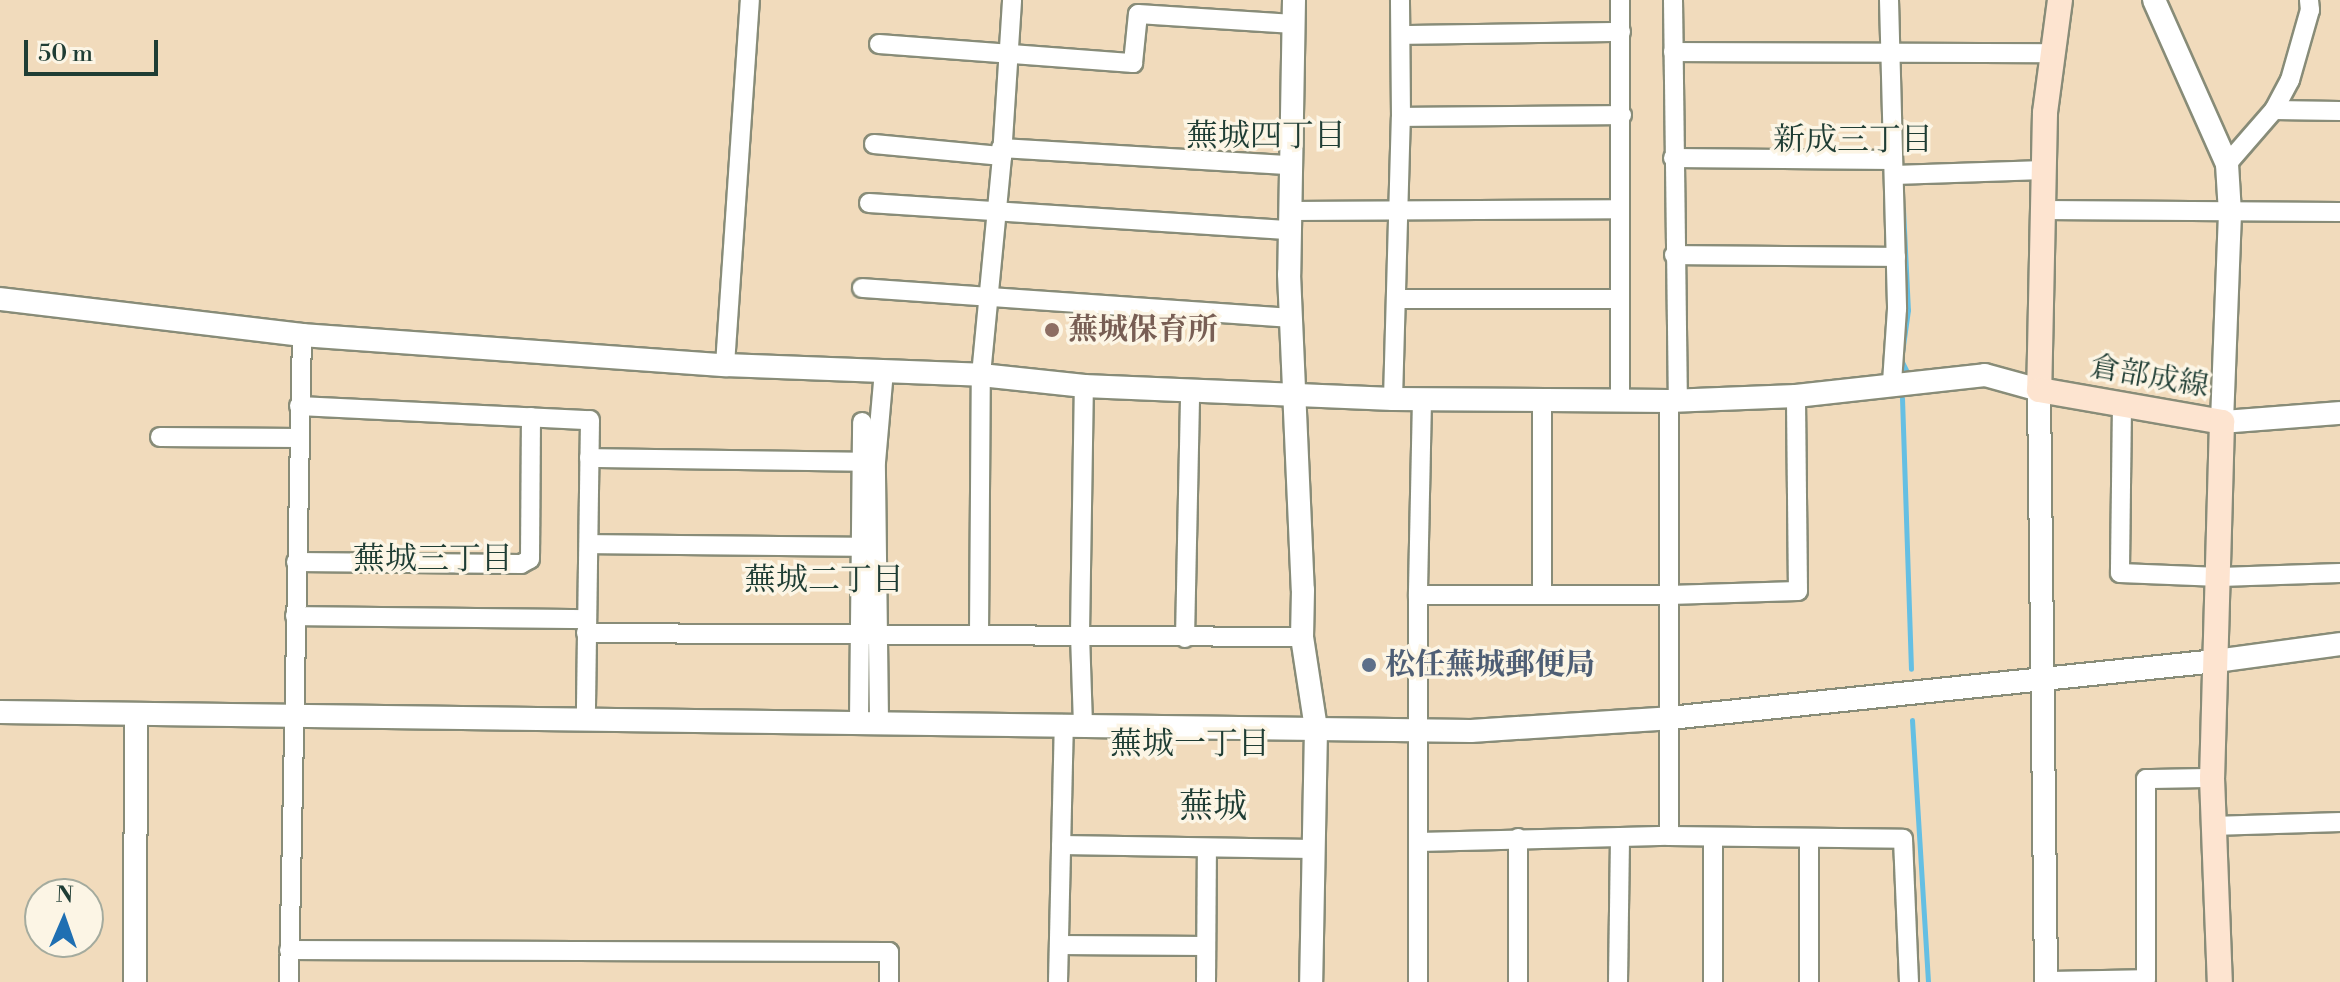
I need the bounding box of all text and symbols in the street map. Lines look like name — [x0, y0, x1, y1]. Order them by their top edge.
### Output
scale bar — [28, 24, 162, 74]
text: 50 m — [38, 39, 93, 69]
district label: 蕪城四丁目 — [1186, 117, 1346, 155]
district label: 新成三丁目 — [1773, 121, 1933, 159]
place label: 蕪城保育所 — [1068, 312, 1218, 348]
marker: 蕪城保育所 — [1043, 321, 1061, 339]
street label: 倉部成線 — [2087, 349, 2211, 405]
district label: 蕪城三丁目 — [353, 540, 513, 578]
district label: 蕪城二丁目 — [744, 561, 904, 599]
place label: 松任蕪城郵便局 — [1385, 647, 1595, 683]
marker: 松任蕪城郵便局 — [1360, 656, 1378, 674]
district label: 蕪城一丁目 — [1110, 725, 1270, 763]
district label: 蕪城 — [1179, 788, 1247, 828]
north arrow — [24, 878, 104, 958]
text: N — [56, 882, 74, 909]

